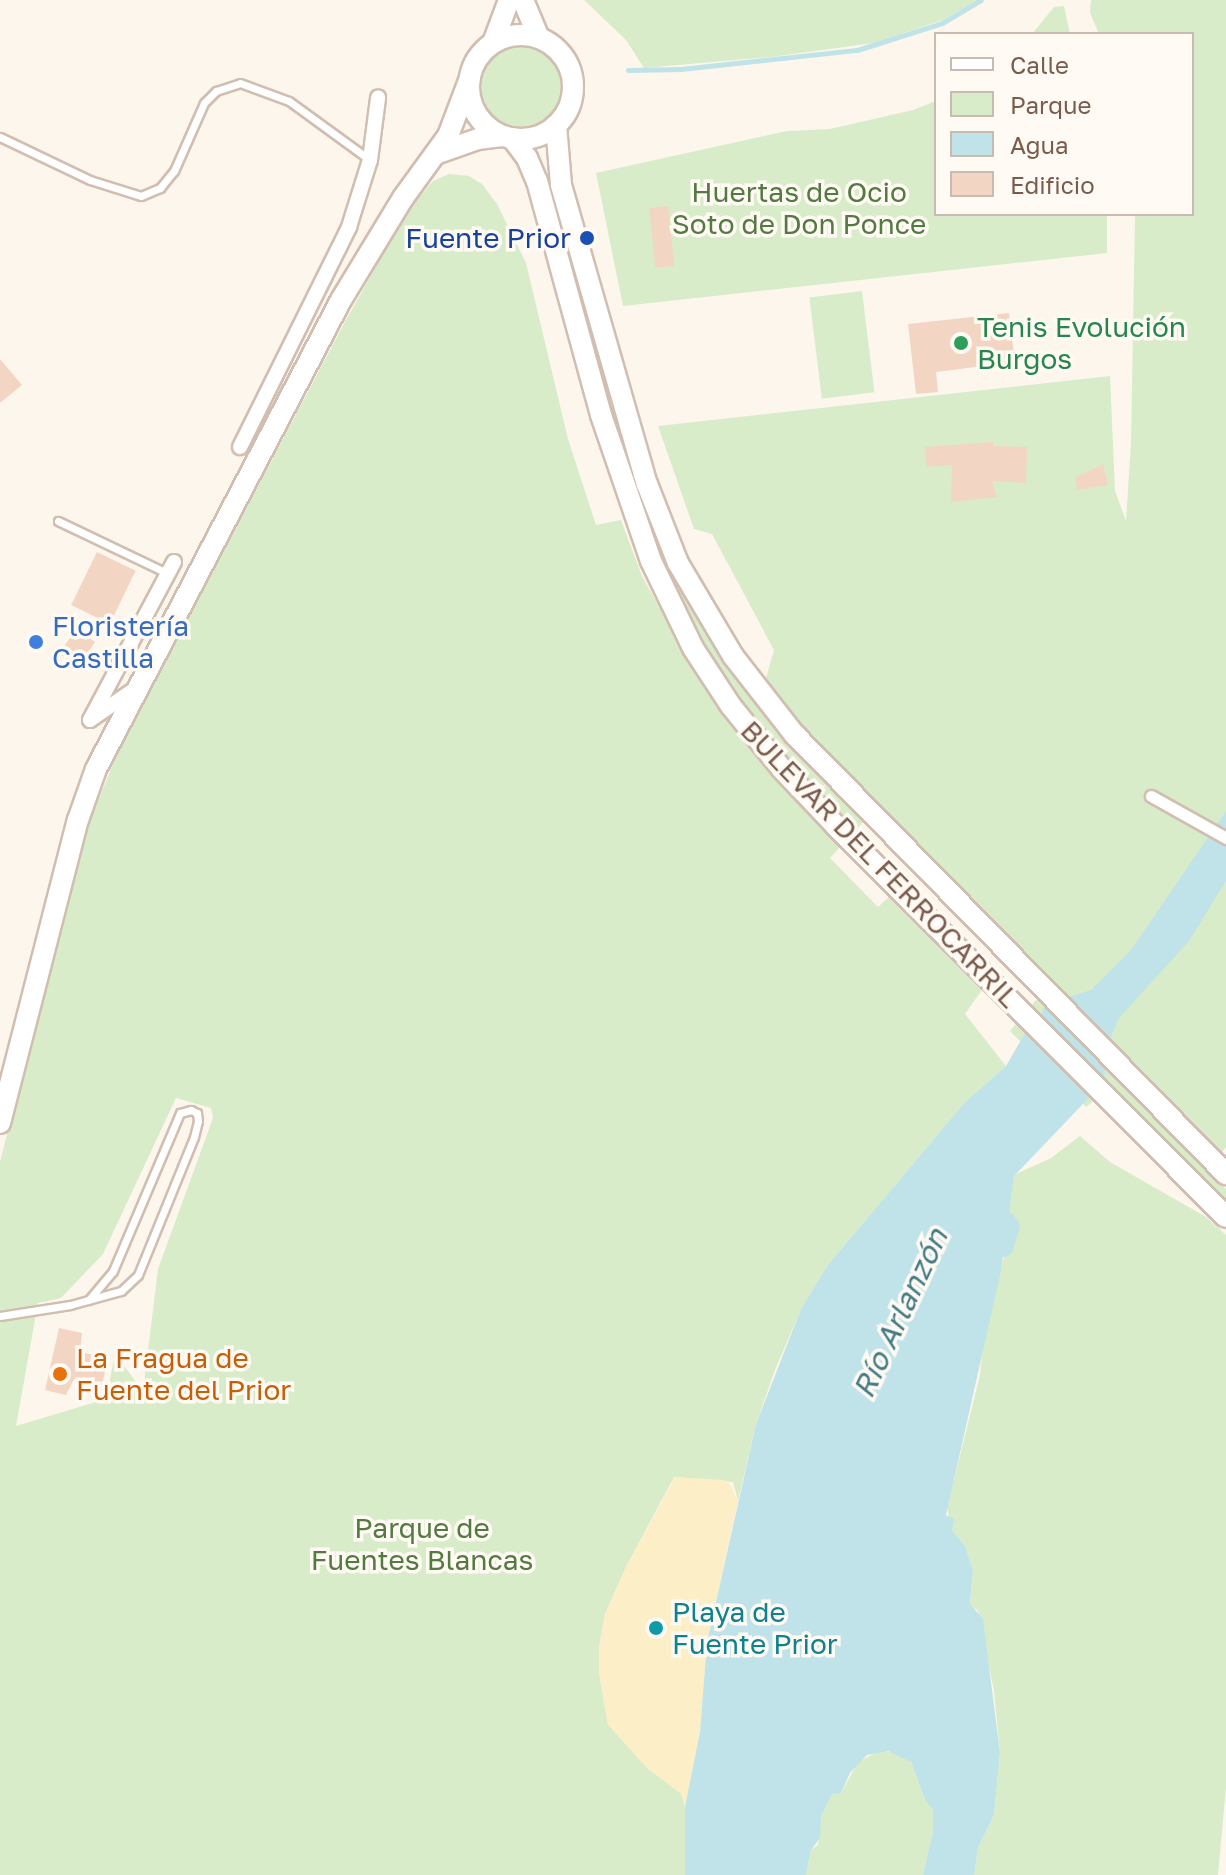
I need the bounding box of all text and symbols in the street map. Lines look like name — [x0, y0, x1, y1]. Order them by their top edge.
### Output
legend — [934, 32, 1194, 216]
text: Calle — [1010, 50, 1069, 79]
text: Parque — [1010, 90, 1091, 119]
text: Agua — [1010, 130, 1069, 159]
text: Edificio — [1010, 170, 1095, 199]
park label: Huertas de Ocio Soto de Don Ponce — [672, 175, 926, 241]
place label: Fuente Prior — [405, 221, 571, 255]
marker: Fuente Prior — [578, 229, 596, 247]
place label: Tenis Evolución Burgos — [977, 310, 1186, 376]
marker: Tenis Evolución Burgos — [952, 334, 970, 352]
place label: Floristería Castilla — [52, 609, 189, 675]
marker: Floristería Castilla — [27, 633, 45, 651]
street label: BULEVAR DEL FERROCARRIL — [734, 714, 1026, 1014]
water label: Río Arlanzón — [845, 1223, 955, 1403]
place label: La Fragua de Fuente del Prior — [76, 1341, 291, 1407]
marker: La Fragua de Fuente del Prior — [51, 1365, 69, 1383]
park label: Parque de Fuentes Blancas — [311, 1511, 533, 1577]
place label: Playa de Fuente Prior — [672, 1595, 838, 1661]
marker: Playa de Fuente Prior — [647, 1619, 665, 1637]

